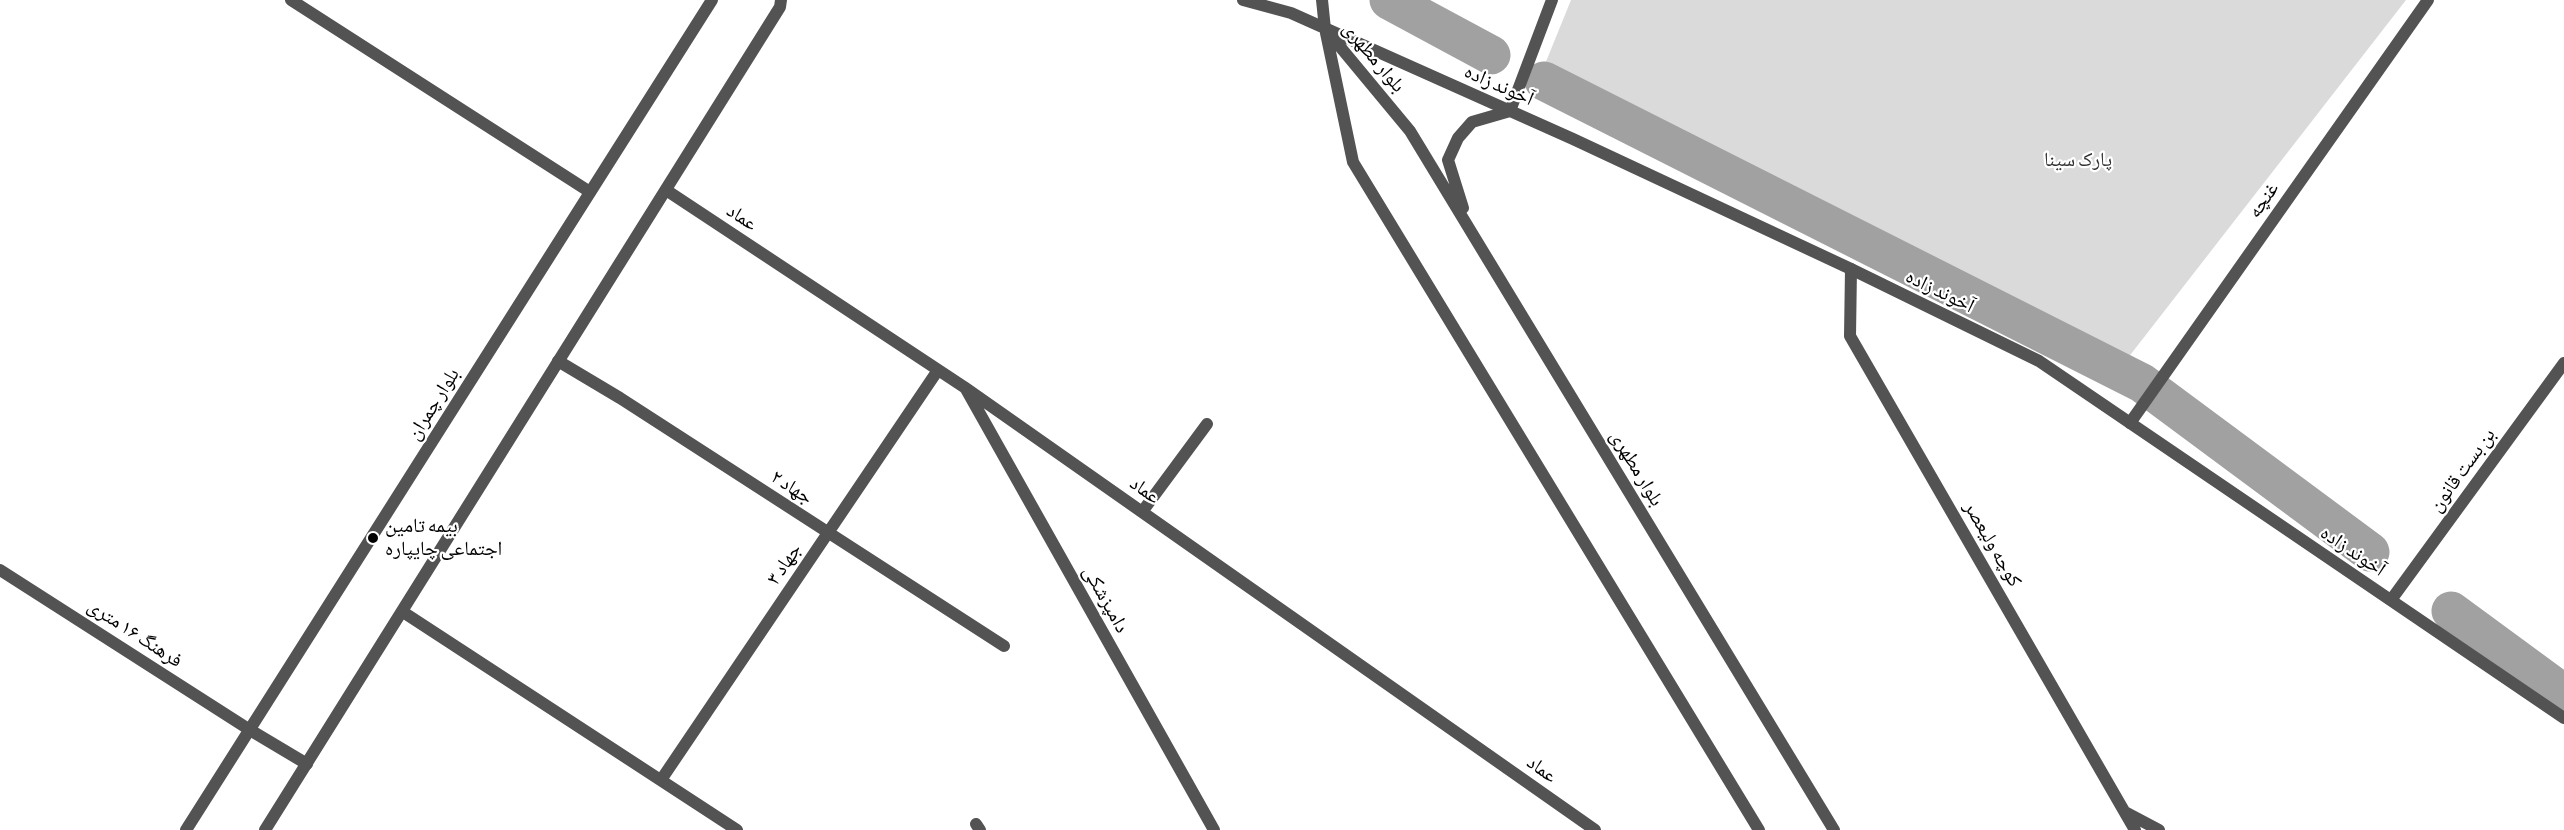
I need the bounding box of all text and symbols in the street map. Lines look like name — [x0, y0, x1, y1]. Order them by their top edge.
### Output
street label: بلوار مطهری — [1338, 17, 1410, 97]
street label: آخوند زاده — [1461, 59, 1537, 111]
park label: پارک سینا — [2044, 148, 2112, 172]
street label: غنچه — [2242, 177, 2284, 223]
street label: عماد — [722, 198, 762, 236]
street label: آخوند زاده — [1902, 264, 1978, 318]
street label: بلوار چمران — [401, 363, 465, 445]
street label: بن بست قانون — [2424, 423, 2500, 517]
street label: بلوار مطهری — [1605, 426, 1669, 510]
street label: جهاد ۲ — [766, 465, 818, 509]
street label: عماد — [1125, 471, 1165, 509]
street label: کوچه ولیعصر — [1959, 497, 2027, 591]
place label: بیمه تامین اجتماعی چایپاره — [385, 514, 502, 561]
street label: آخوند زاده — [2316, 521, 2390, 581]
marker: بیمه تامین اجتماعی چایپاره — [366, 531, 380, 545]
street label: جهاد ۳ — [761, 538, 807, 590]
street label: دامپزشکی — [1078, 561, 1134, 637]
street label: فرهنگ ۱۶ متری — [83, 593, 187, 673]
street label: عماد — [1522, 750, 1562, 788]

